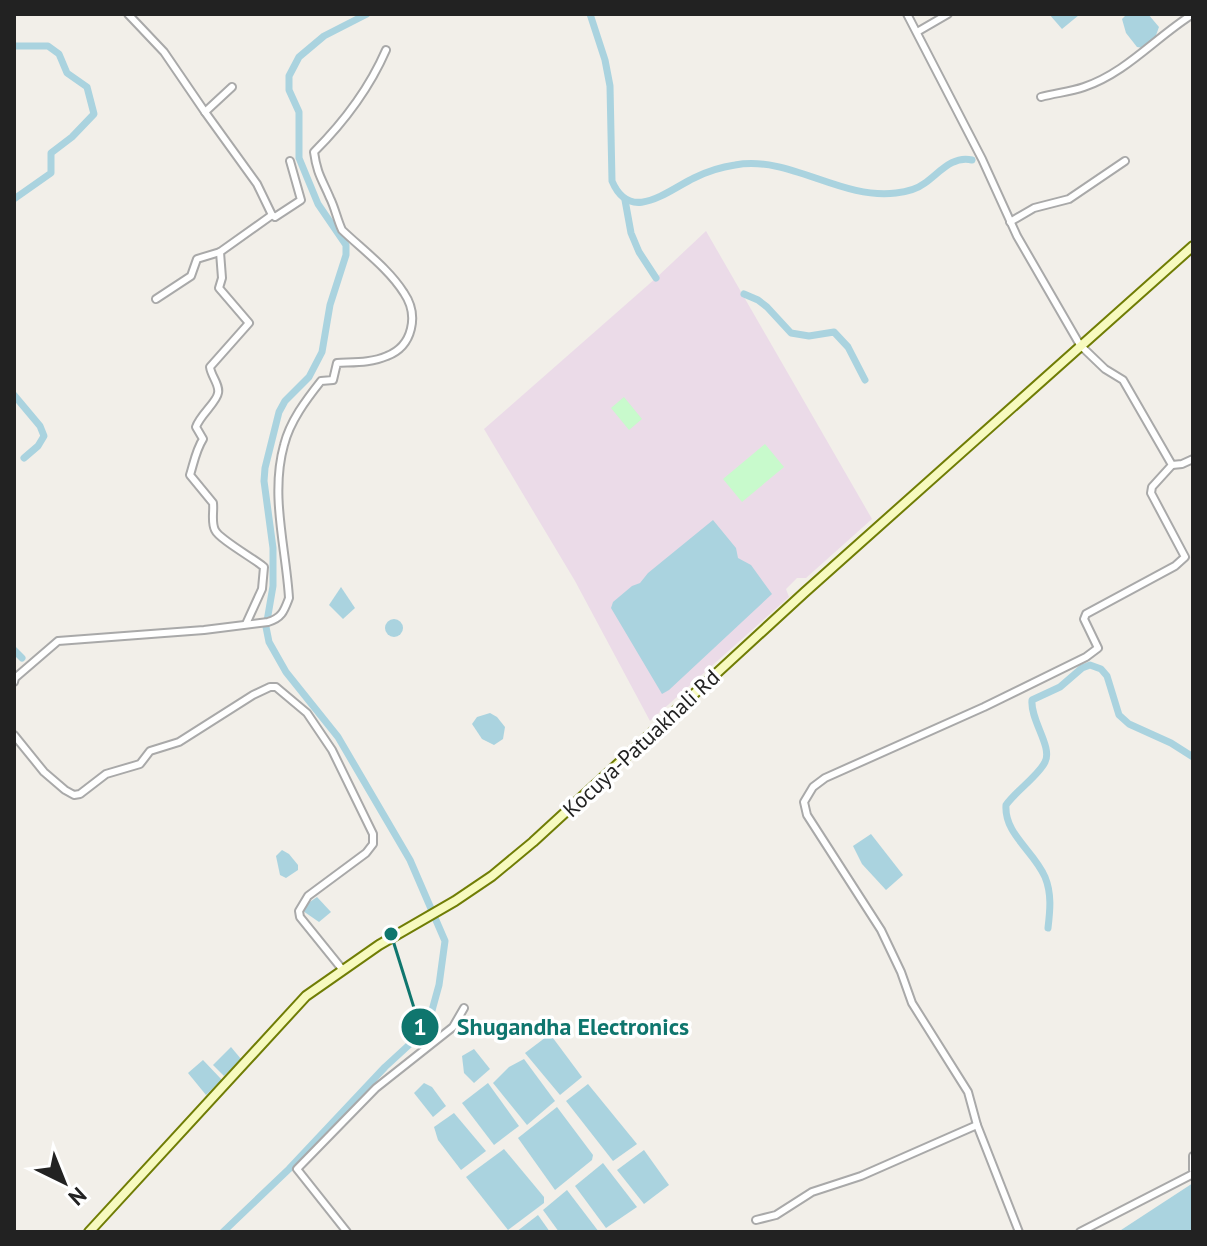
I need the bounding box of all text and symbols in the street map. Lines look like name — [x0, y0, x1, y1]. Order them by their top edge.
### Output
street label: Kocuya-Patuakhali Rd — [557, 663, 725, 823]
callout: Shugandha Electronics — [400, 1003, 705, 1051]
text: 1 — [413, 1011, 427, 1042]
text: Shugandha Electronics — [457, 1011, 689, 1042]
north arrow — [24, 1142, 104, 1222]
text: N — [63, 1181, 92, 1212]

